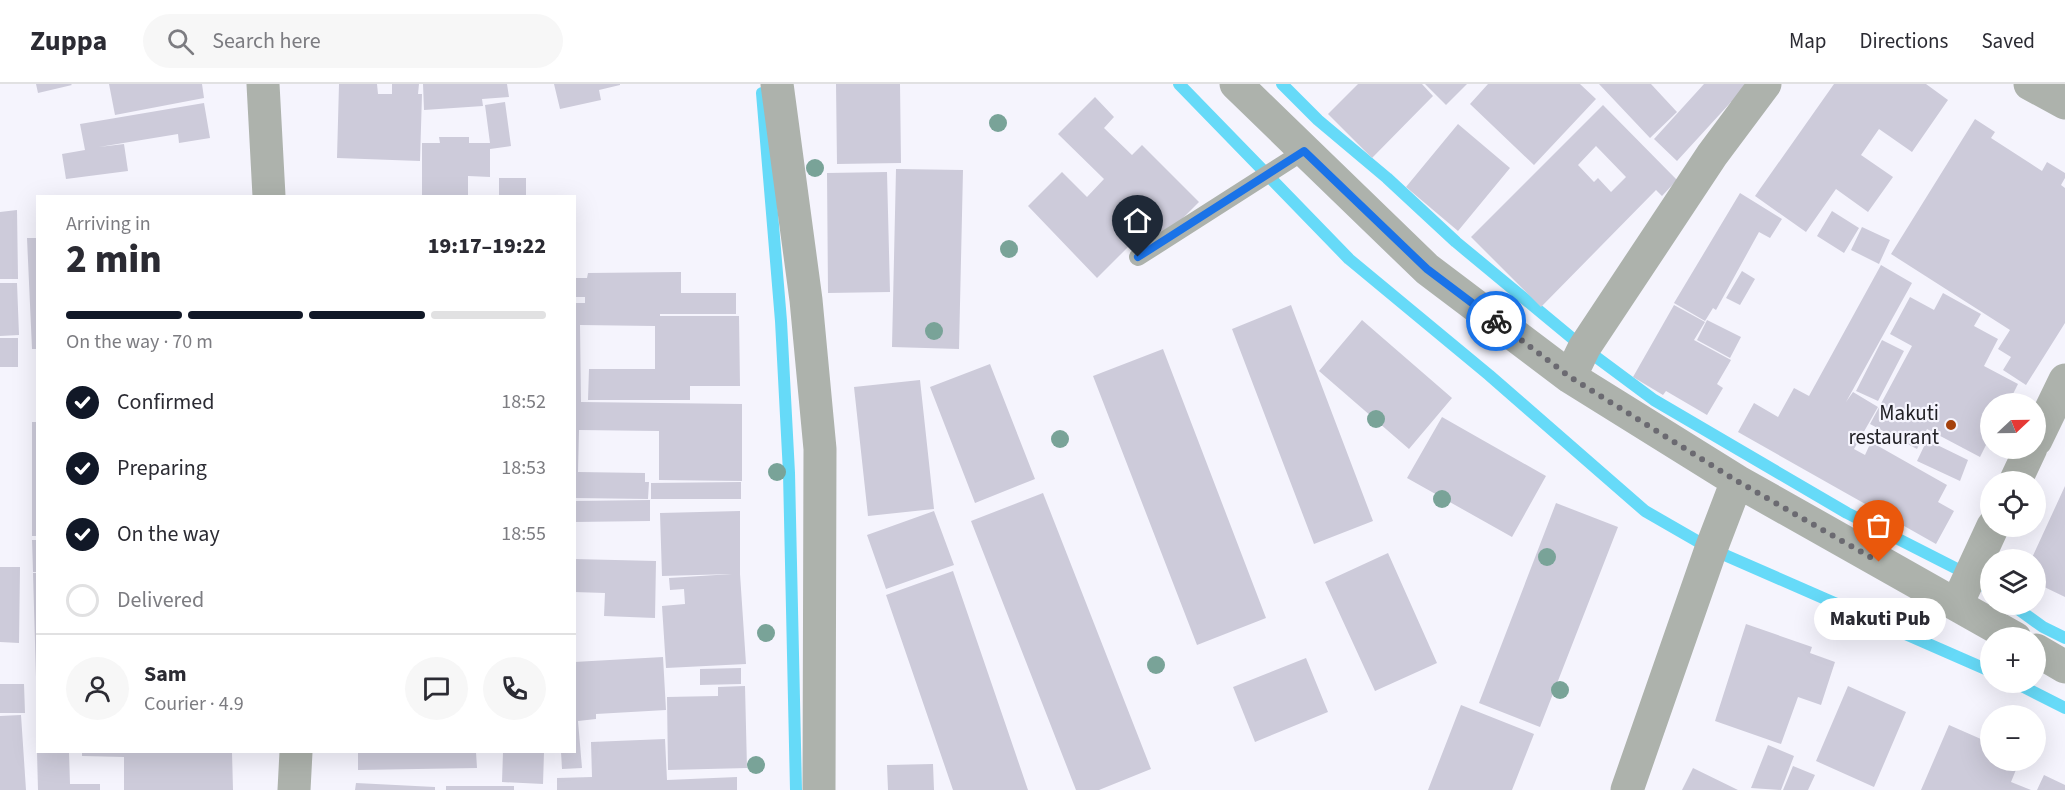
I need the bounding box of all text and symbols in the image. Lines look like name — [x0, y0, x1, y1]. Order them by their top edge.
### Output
search box — [143, 14, 563, 68]
text: Zuppa — [30, 21, 107, 61]
icon: search — [164, 25, 197, 58]
text: Search here — [212, 25, 321, 57]
text: Map — [1789, 26, 1827, 56]
text: Directions — [1860, 26, 1948, 56]
text: Saved — [1981, 26, 2035, 56]
pin — [1112, 195, 1163, 257]
icon: home — [1121, 204, 1154, 237]
text: Arriving in — [66, 210, 151, 238]
text: 19:17–19:22 — [428, 230, 546, 262]
text: 2 min — [66, 232, 162, 288]
courier — [1466, 291, 1526, 351]
icon: bike — [1480, 305, 1513, 338]
text: On the way · 70 m — [66, 328, 213, 356]
icon: check — [66, 386, 99, 419]
text: Confirmed — [117, 386, 214, 418]
text: 18:52 — [501, 388, 546, 416]
north arrow — [1980, 393, 2046, 459]
map controls — [1980, 393, 2046, 771]
place label: Makuti restaurant — [1849, 398, 1939, 452]
marker: Makuti restaurant — [1944, 418, 1958, 432]
icon: check — [66, 452, 99, 485]
text: Preparing — [117, 452, 207, 484]
text: 18:53 — [501, 454, 546, 482]
button: locate — [1980, 471, 2046, 537]
pin — [1853, 500, 1904, 562]
icon: bag — [1862, 509, 1895, 542]
icon: check — [66, 518, 99, 551]
text: On the way — [117, 518, 220, 550]
text: 18:55 — [501, 520, 546, 548]
button: layers — [1980, 549, 2046, 615]
text: Delivered — [117, 584, 204, 616]
callout: Makuti Pub — [1813, 598, 1945, 640]
text: Makuti Pub — [1830, 605, 1930, 633]
button: + — [1980, 627, 2046, 693]
button: person — [66, 657, 129, 720]
button: chat — [405, 657, 468, 720]
button: phone — [483, 657, 546, 720]
text: Sam — [144, 658, 187, 690]
text: Courier · 4.9 — [144, 690, 244, 718]
button: − — [1980, 705, 2046, 771]

